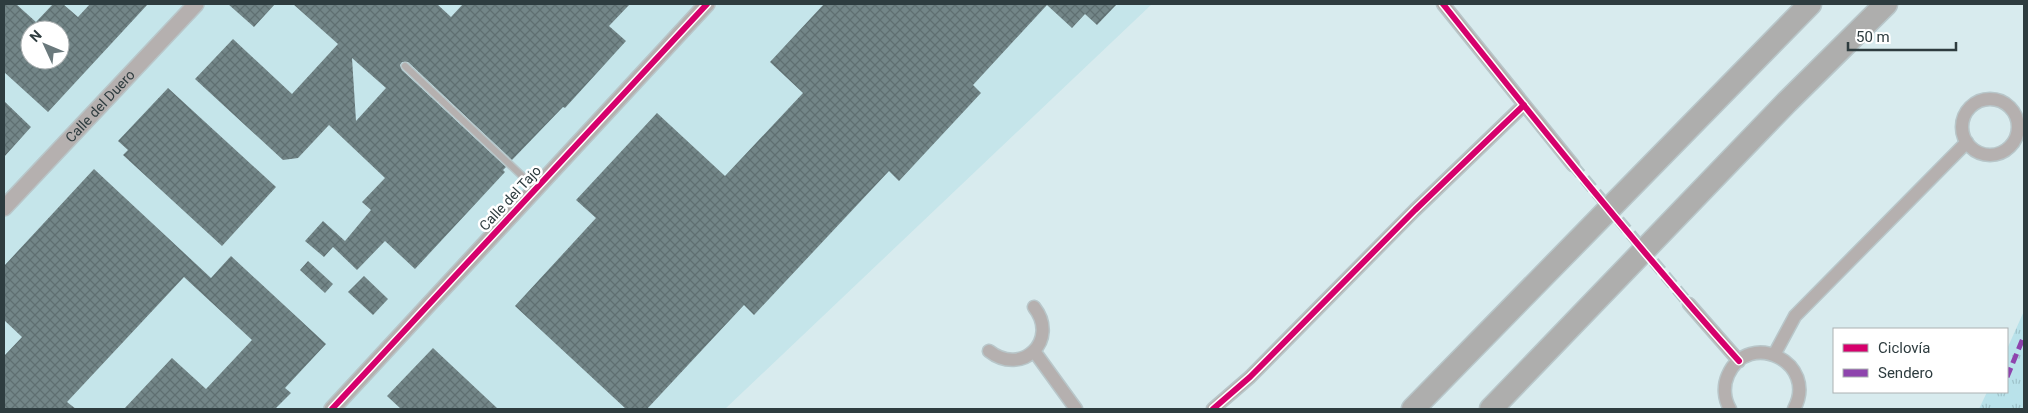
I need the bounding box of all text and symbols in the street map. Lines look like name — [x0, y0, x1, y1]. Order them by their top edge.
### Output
north arrow — [20, 20, 70, 70]
scale bar — [1848, 20, 1956, 52]
text: N — [26, 27, 45, 45]
text: 50 m — [1856, 28, 1890, 46]
street label: Calle del Duero — [62, 66, 138, 146]
street label: Calle del Tajo — [476, 162, 544, 234]
legend — [1833, 328, 2008, 393]
text: Ciclovía — [1878, 339, 1931, 357]
text: Sendero — [1878, 364, 1933, 382]

